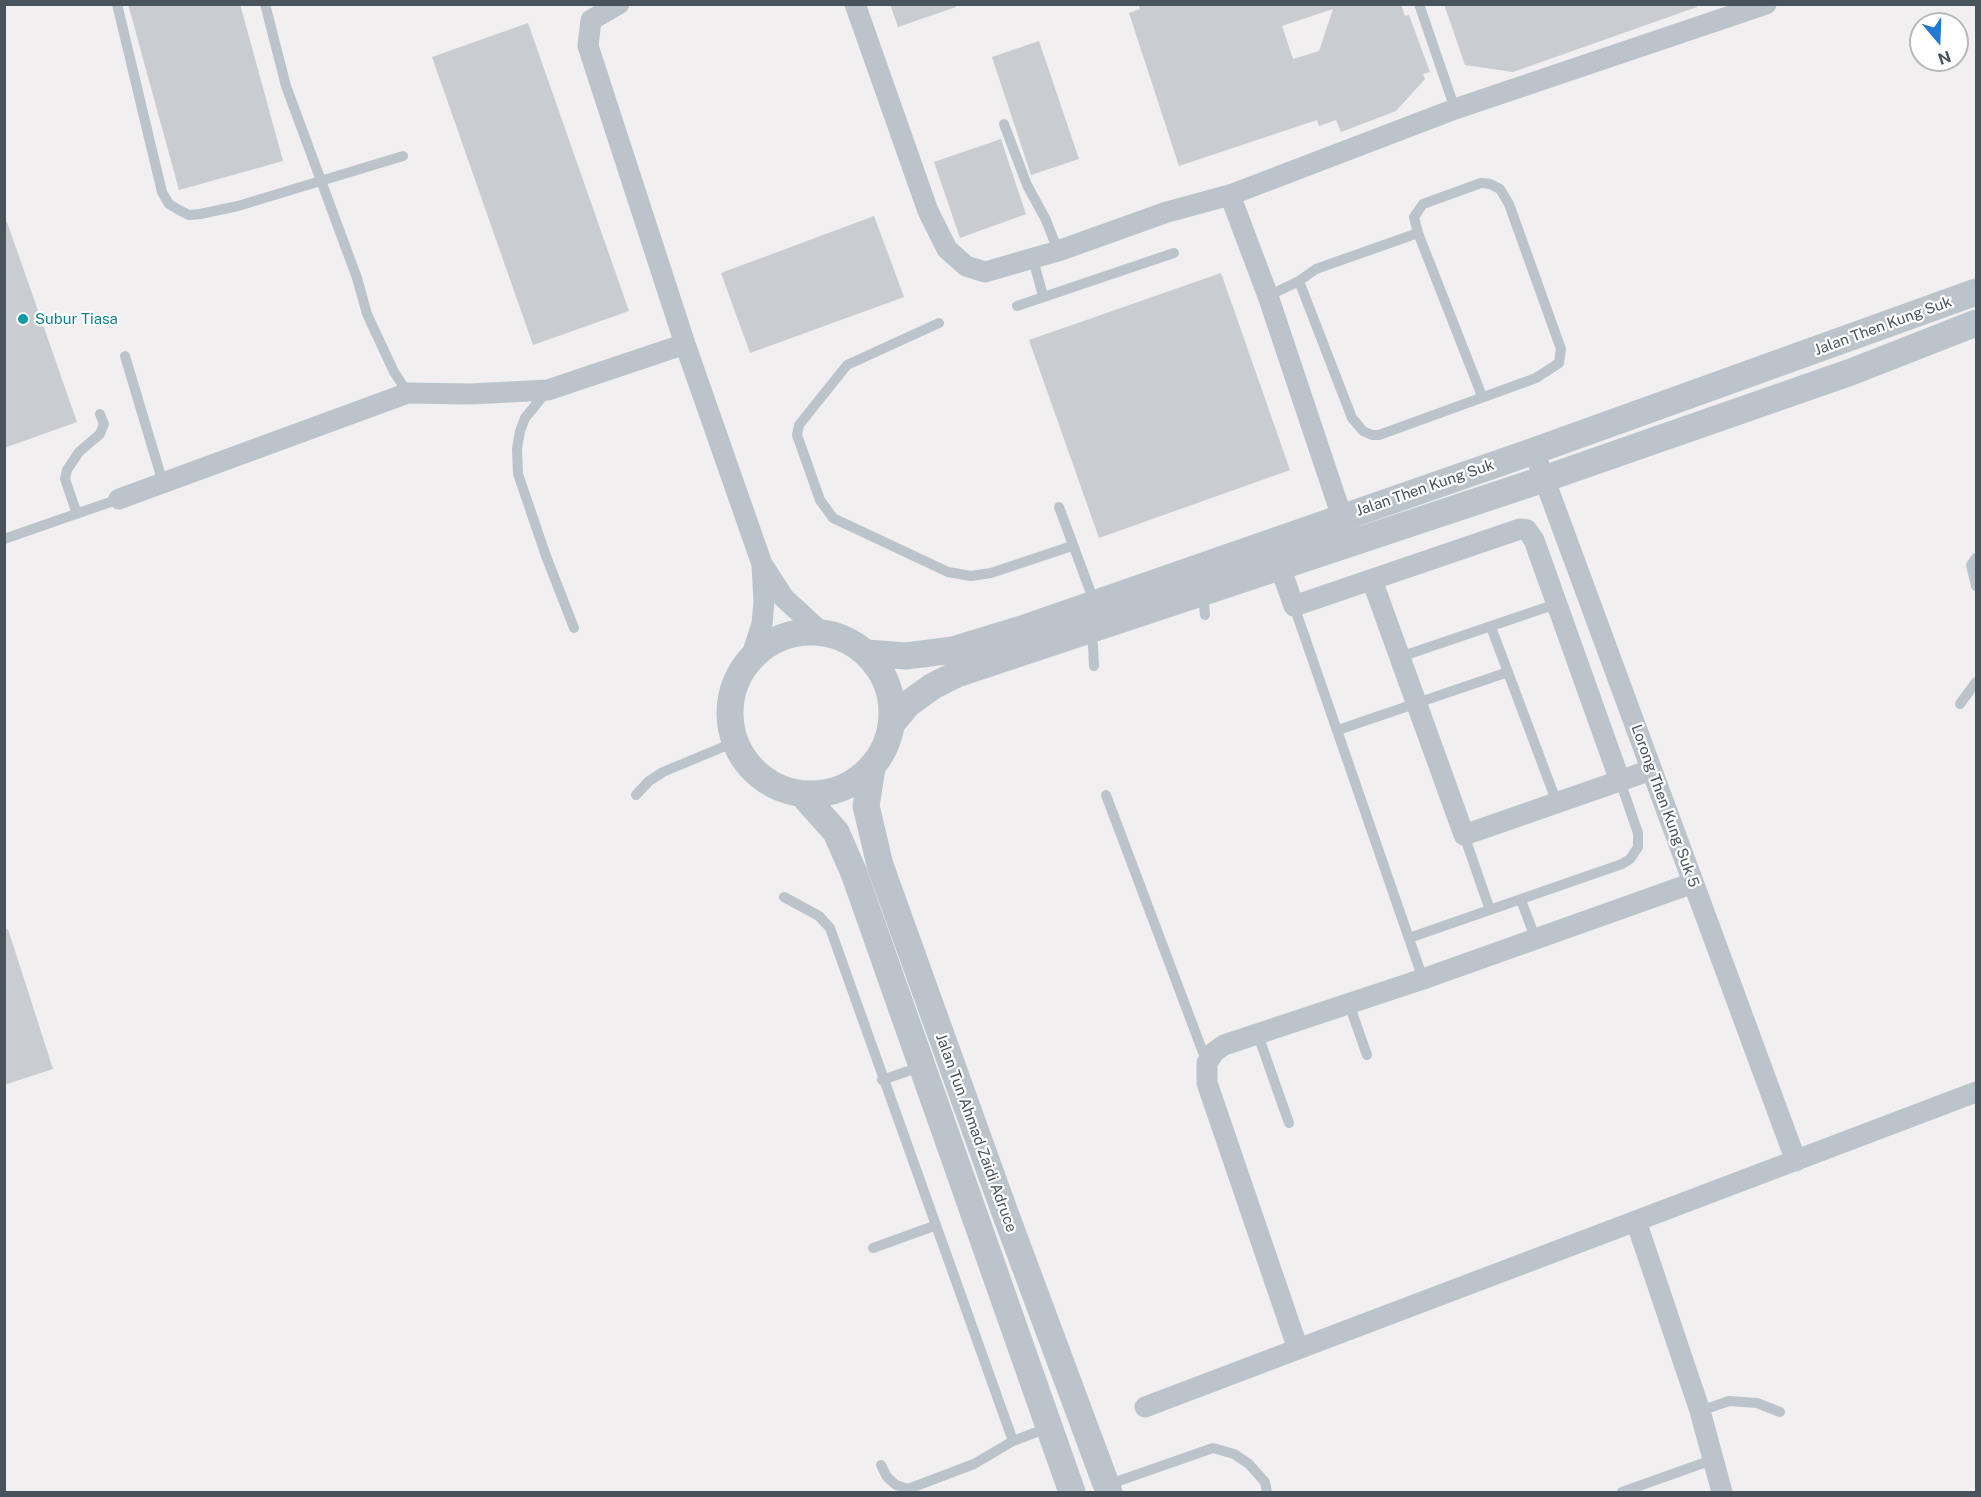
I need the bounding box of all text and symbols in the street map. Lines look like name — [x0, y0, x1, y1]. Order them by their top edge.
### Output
north arrow — [1909, 12, 1969, 72]
text: N — [1935, 47, 1953, 69]
street label: Jalan Then Kung Suk — [1812, 293, 1954, 359]
place label: Subur Tiasa — [35, 310, 118, 328]
marker: Subur Tiasa — [16, 312, 30, 326]
street label: Jalan Then Kung Suk — [1354, 456, 1496, 520]
street label: Lorong Then Kung Suk 5 — [1627, 722, 1703, 890]
street label: Jalan Tun Ahmad Zaidi Adruce — [932, 1031, 1020, 1235]

